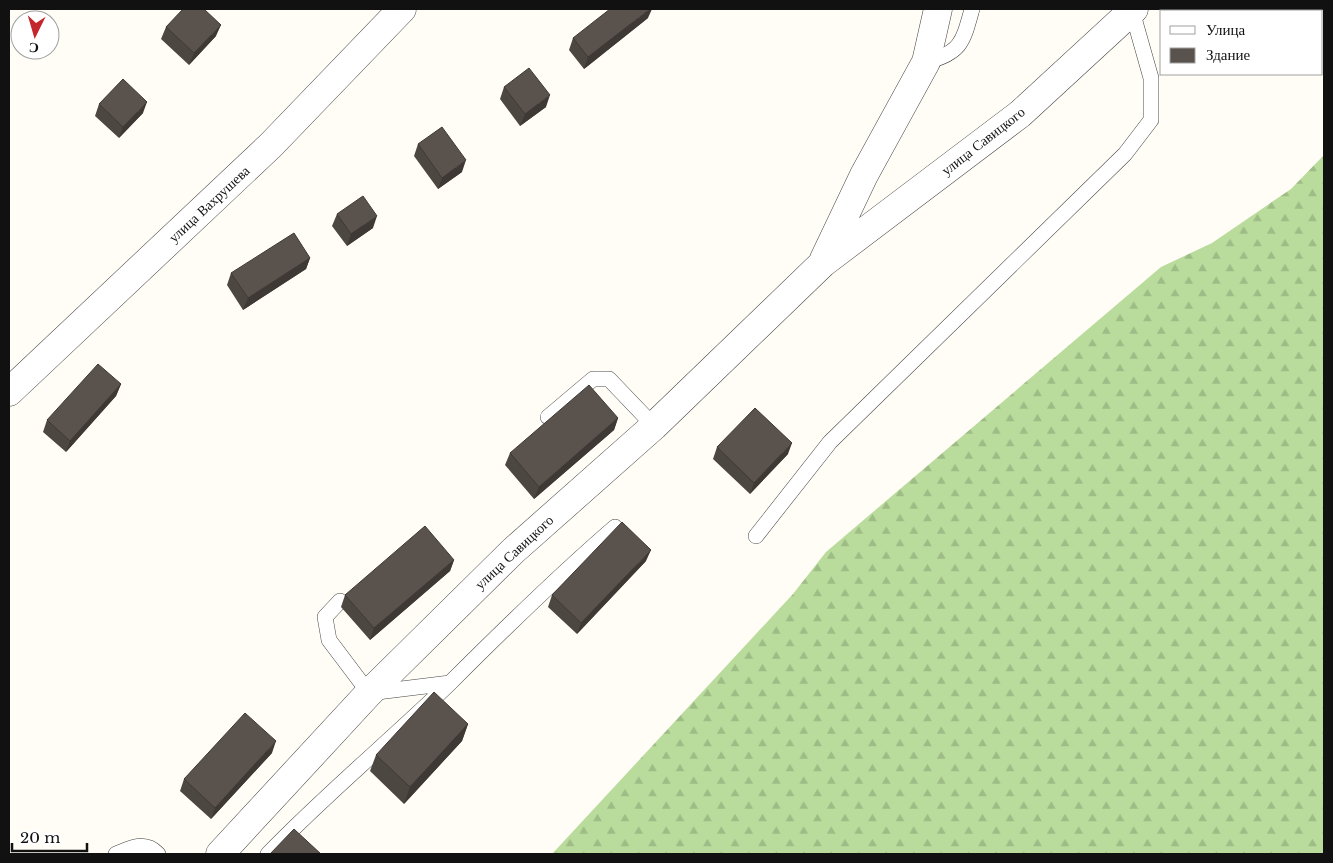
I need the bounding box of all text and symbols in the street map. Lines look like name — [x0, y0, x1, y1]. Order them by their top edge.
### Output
north arrow — [10, 10, 60, 60]
legend — [1160, 10, 1323, 75]
text: Улица — [1206, 20, 1245, 39]
text: С — [28, 39, 40, 57]
text: Здание — [1206, 45, 1250, 64]
street label: улица Савицкого — [938, 103, 1028, 179]
street label: улица Вахрушева — [165, 161, 254, 246]
street label: улица Савицкого — [471, 511, 557, 593]
scale bar — [12, 820, 88, 852]
text: 20 m — [20, 828, 60, 847]

